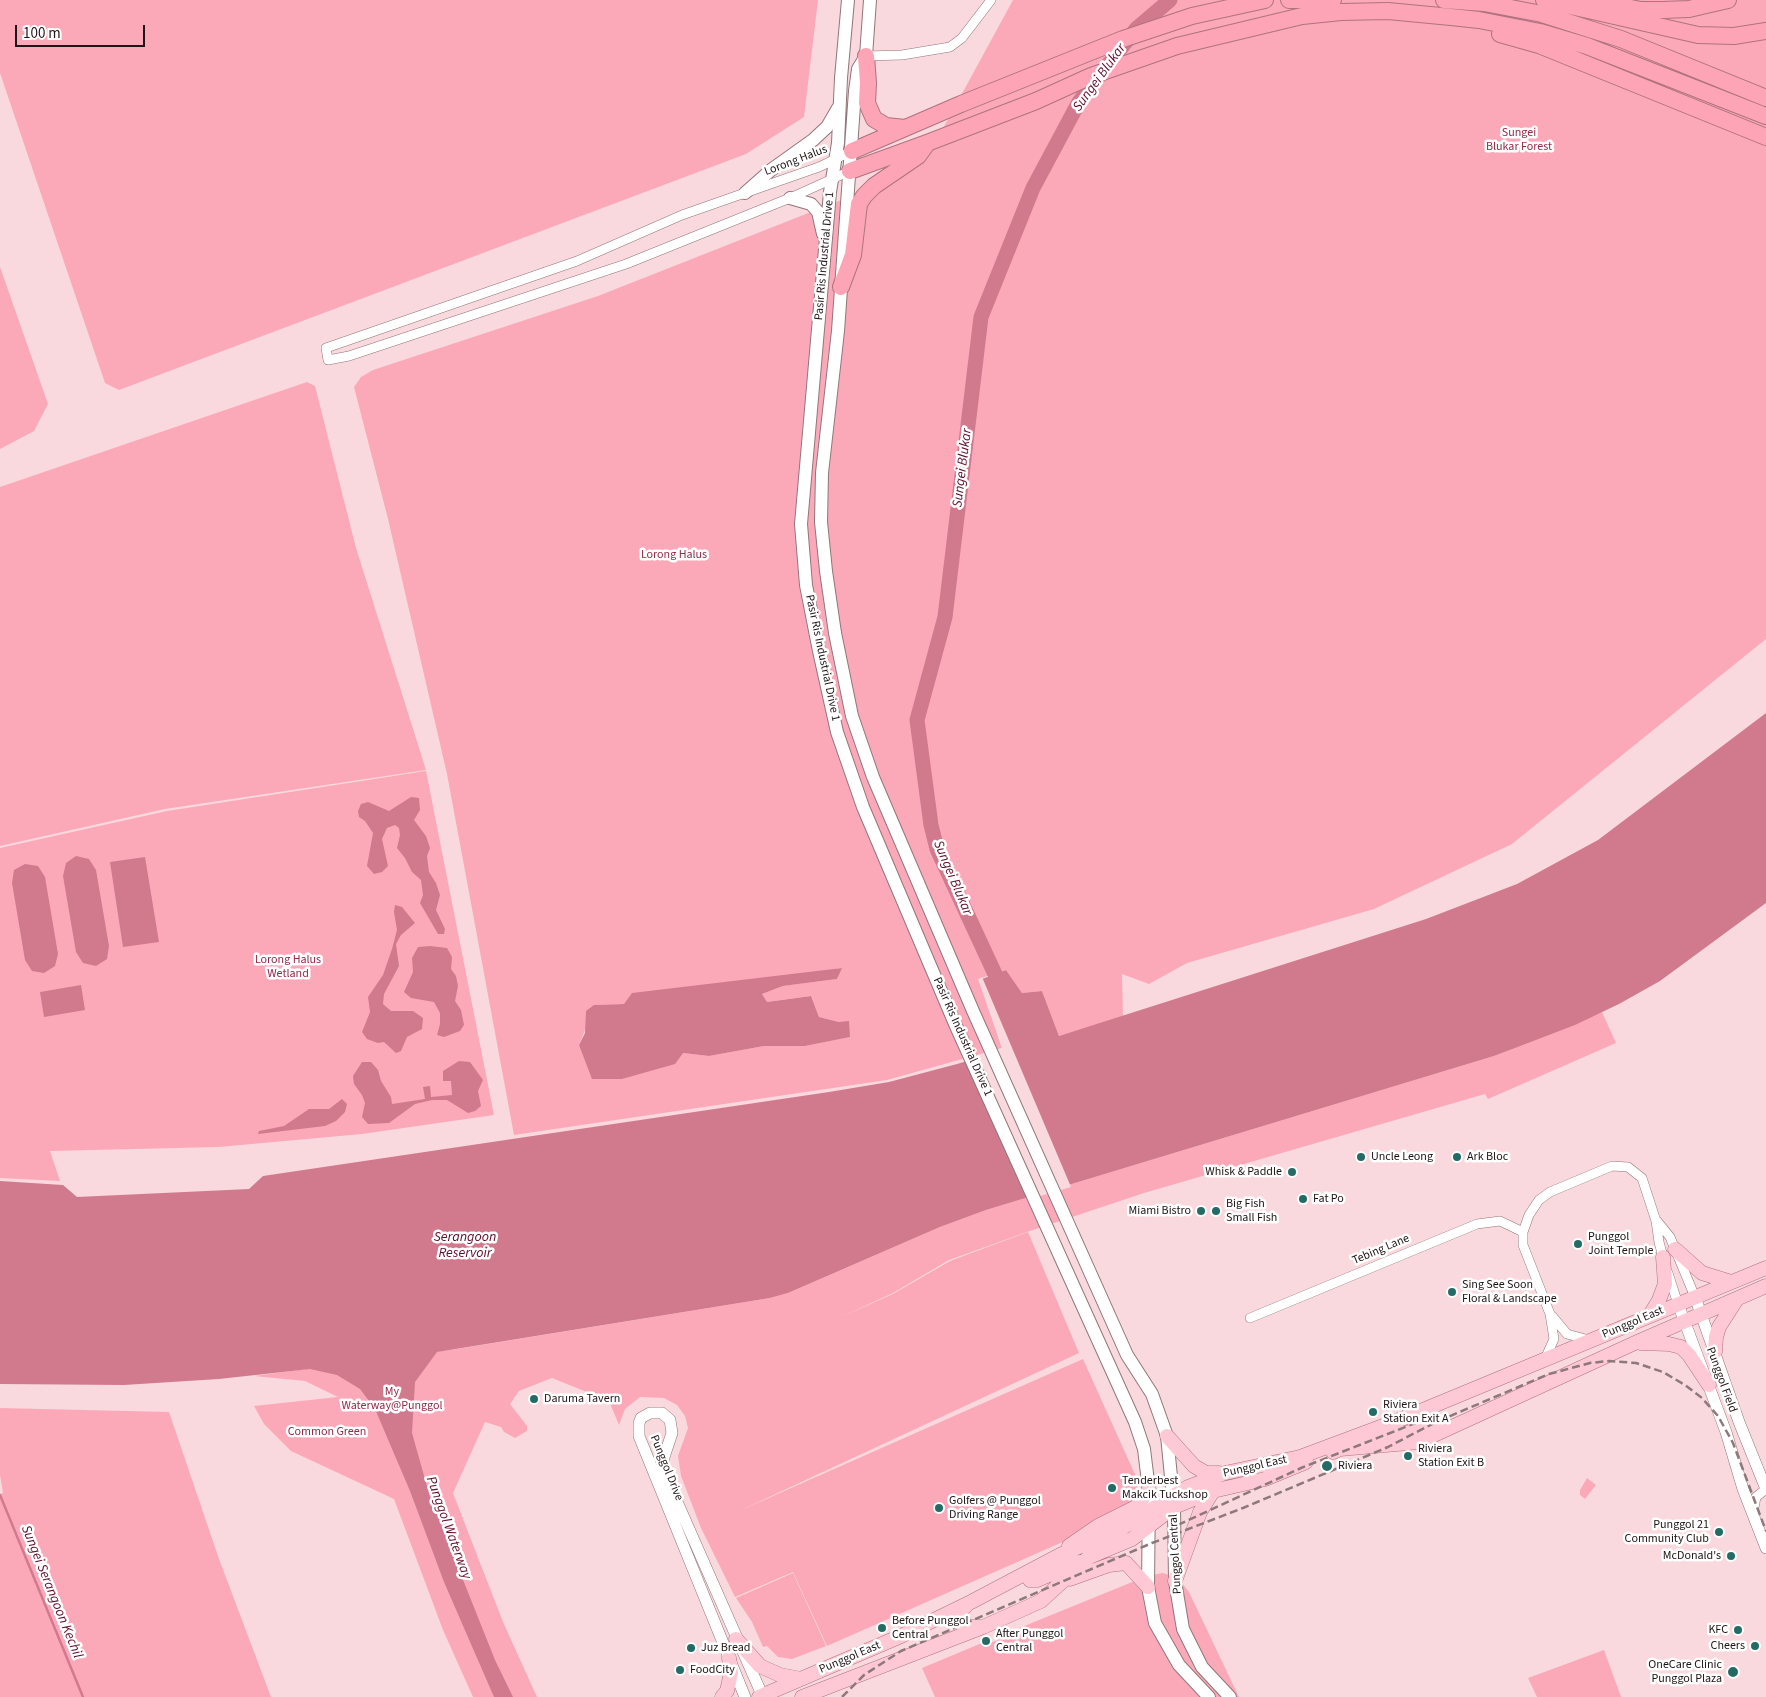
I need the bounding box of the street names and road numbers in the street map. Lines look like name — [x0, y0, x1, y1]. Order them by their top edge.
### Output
street label: Lorong Halus — [762, 142, 830, 180]
street label: Pasir Ris Industrial Drive 1 — [812, 191, 838, 321]
street label: Pasir Ris Industrial Drive 1 — [802, 593, 842, 723]
street label: Pasir Ris Industrial Drive 1 — [929, 975, 995, 1099]
street label: Tebing Lane — [1350, 1232, 1412, 1268]
street label: Punggol East — [1600, 1304, 1666, 1342]
street label: Punggol Field — [1703, 1345, 1739, 1415]
street label: Punggol Drive — [646, 1433, 686, 1503]
street label: Punggol East — [1222, 1453, 1288, 1481]
street label: Punggol Central — [1167, 1514, 1185, 1594]
street label: Punggol East — [817, 1639, 883, 1677]

